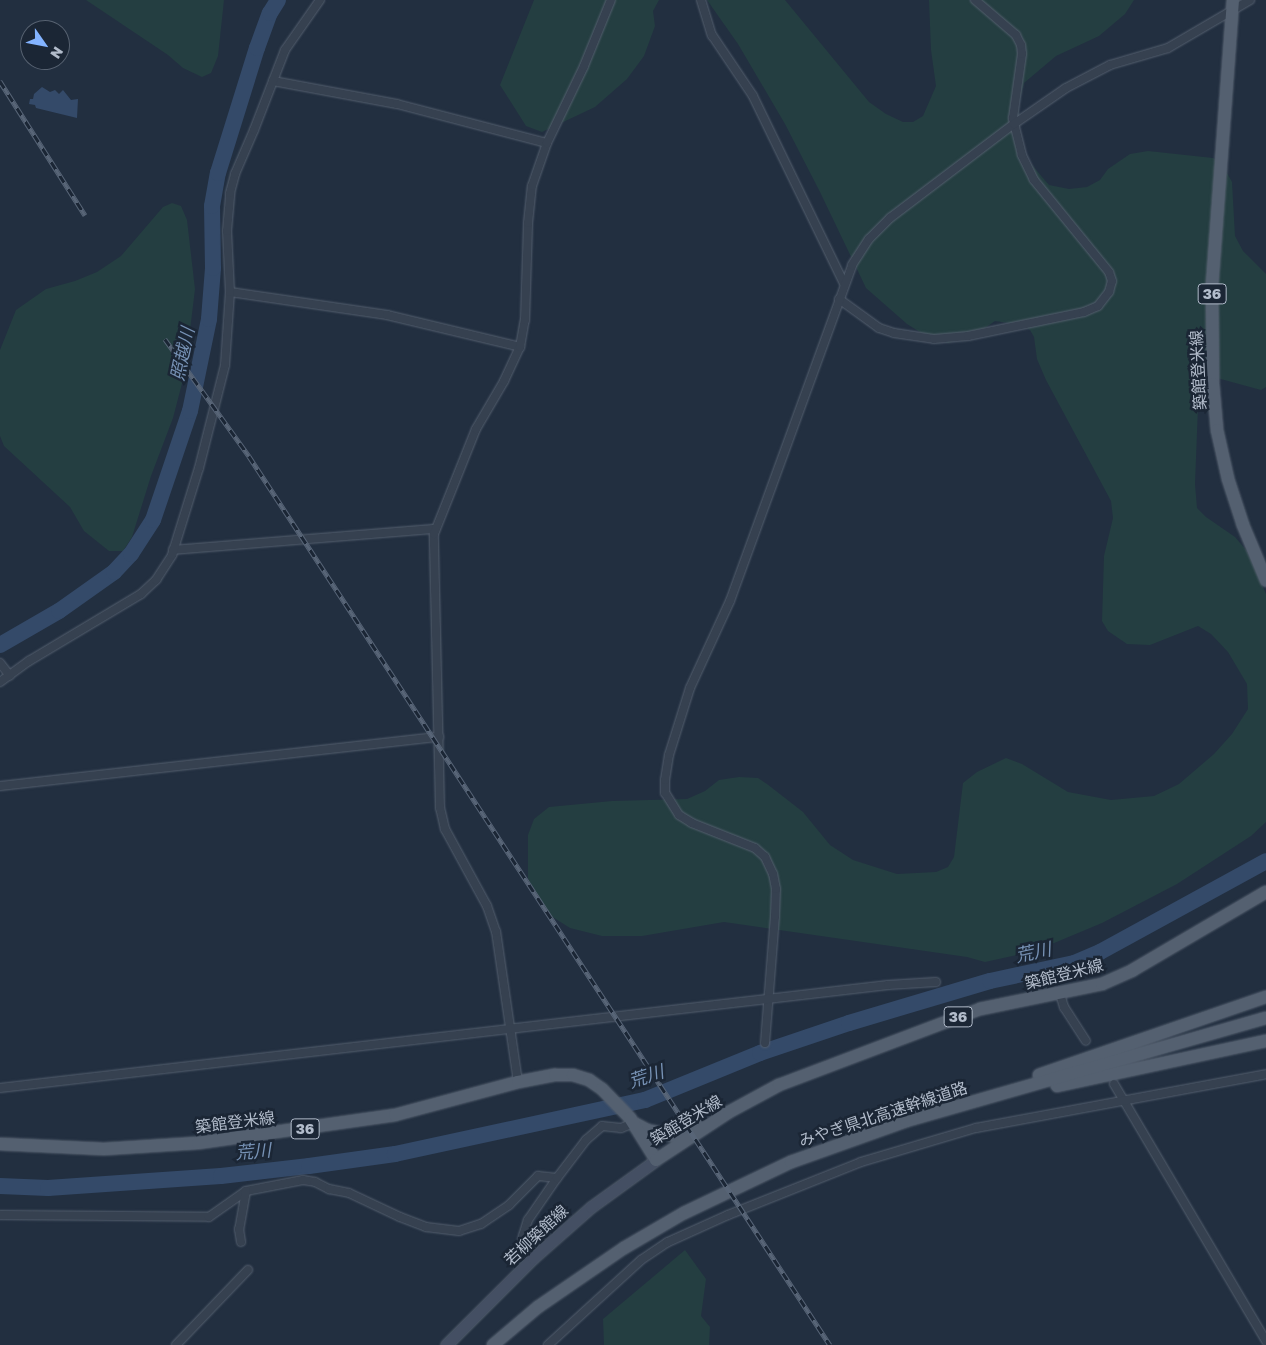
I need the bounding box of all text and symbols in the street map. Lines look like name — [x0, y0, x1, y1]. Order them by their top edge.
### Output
north arrow — [20, 20, 70, 70]
text: N — [47, 44, 67, 62]
road number: 36 — [1197, 282, 1227, 306]
water label: 照越川 — [166, 325, 198, 383]
street label: 築館登米線 — [1186, 330, 1210, 410]
water label: 荒川 — [1013, 938, 1053, 966]
street label: 築館登米線 — [1023, 955, 1105, 993]
road number: 36 — [943, 1004, 973, 1030]
water label: 荒川 — [626, 1060, 666, 1092]
street label: みやぎ県北高速幹線道路 — [796, 1078, 970, 1150]
street label: 築館登米線 — [647, 1091, 725, 1149]
street label: 築館登米線 — [194, 1108, 276, 1136]
road number: 36 — [290, 1116, 320, 1142]
water label: 荒川 — [234, 1139, 272, 1163]
street label: 若柳築館線 — [500, 1201, 572, 1269]

